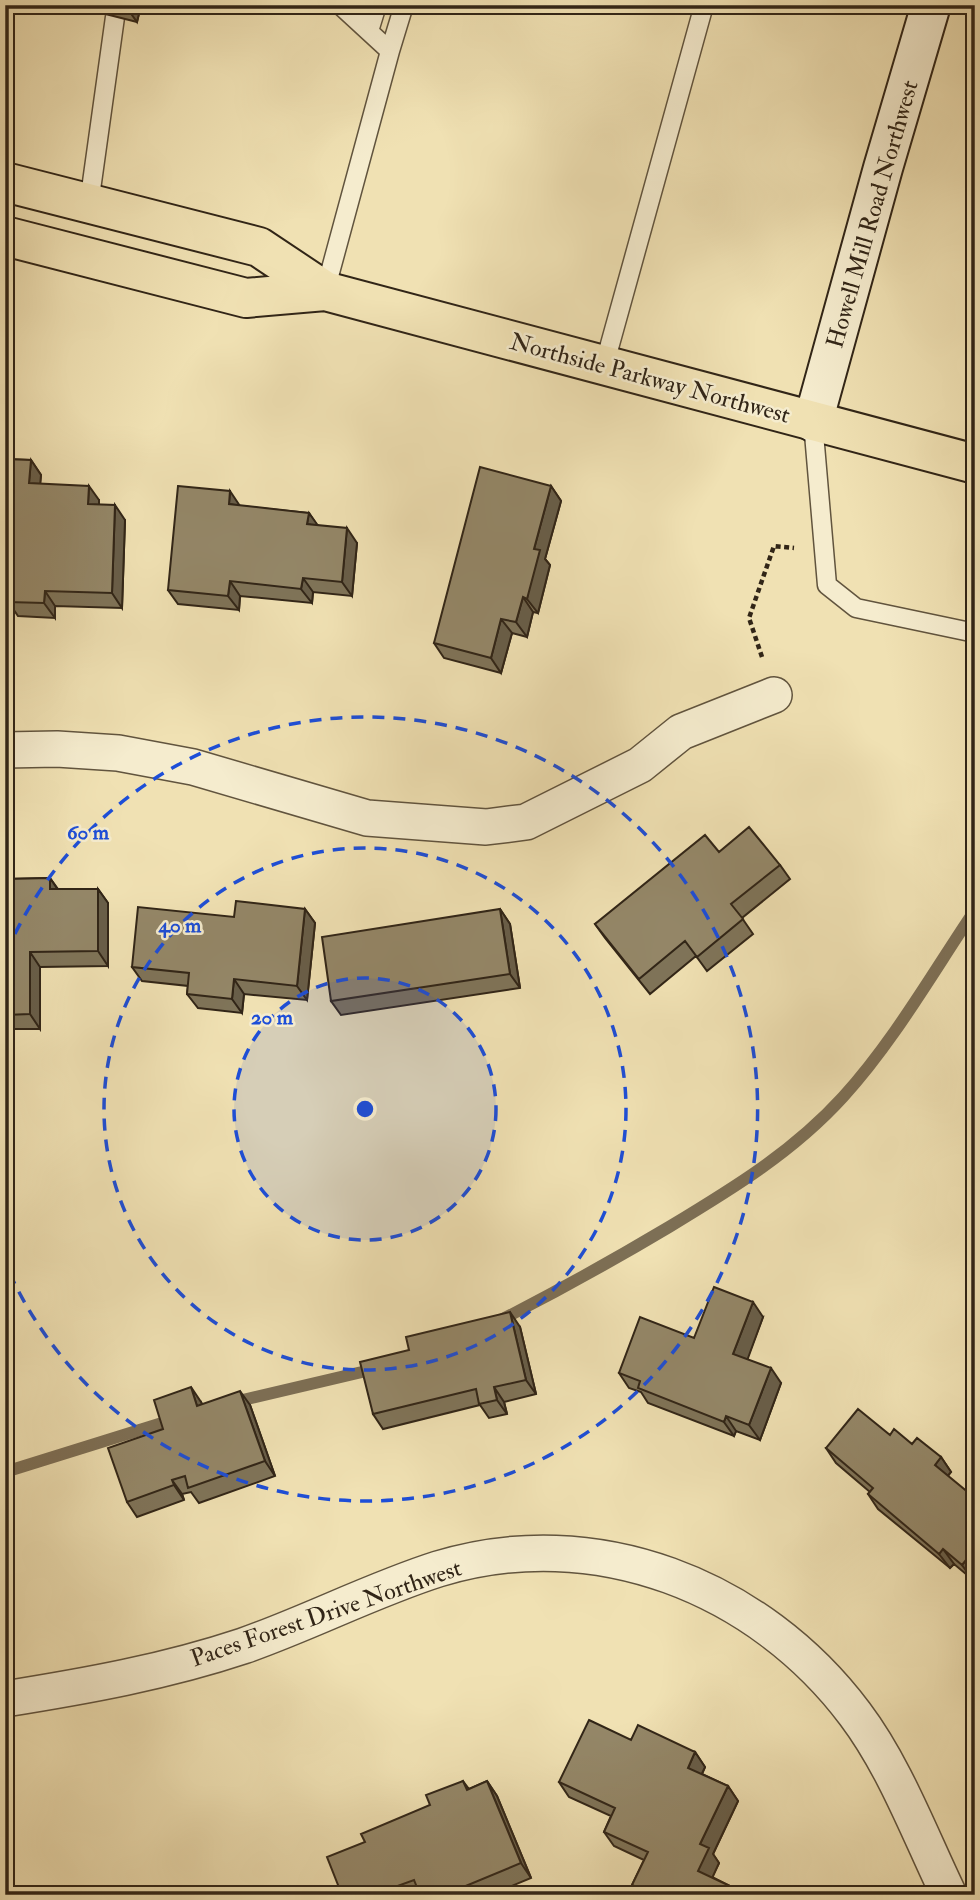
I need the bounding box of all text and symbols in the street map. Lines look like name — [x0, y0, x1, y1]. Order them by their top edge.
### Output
street label: Howell Mill Road Northwest — [819, 76, 926, 352]
street label: Northside Parkway Northwest — [506, 326, 794, 431]
text: 60 m — [67, 819, 110, 846]
text: 40 m — [158, 912, 202, 939]
text: 20 m — [251, 1004, 294, 1031]
centre of rings — [353, 1097, 377, 1121]
street label: Paces Forest Drive Northwest — [187, 1552, 466, 1674]

